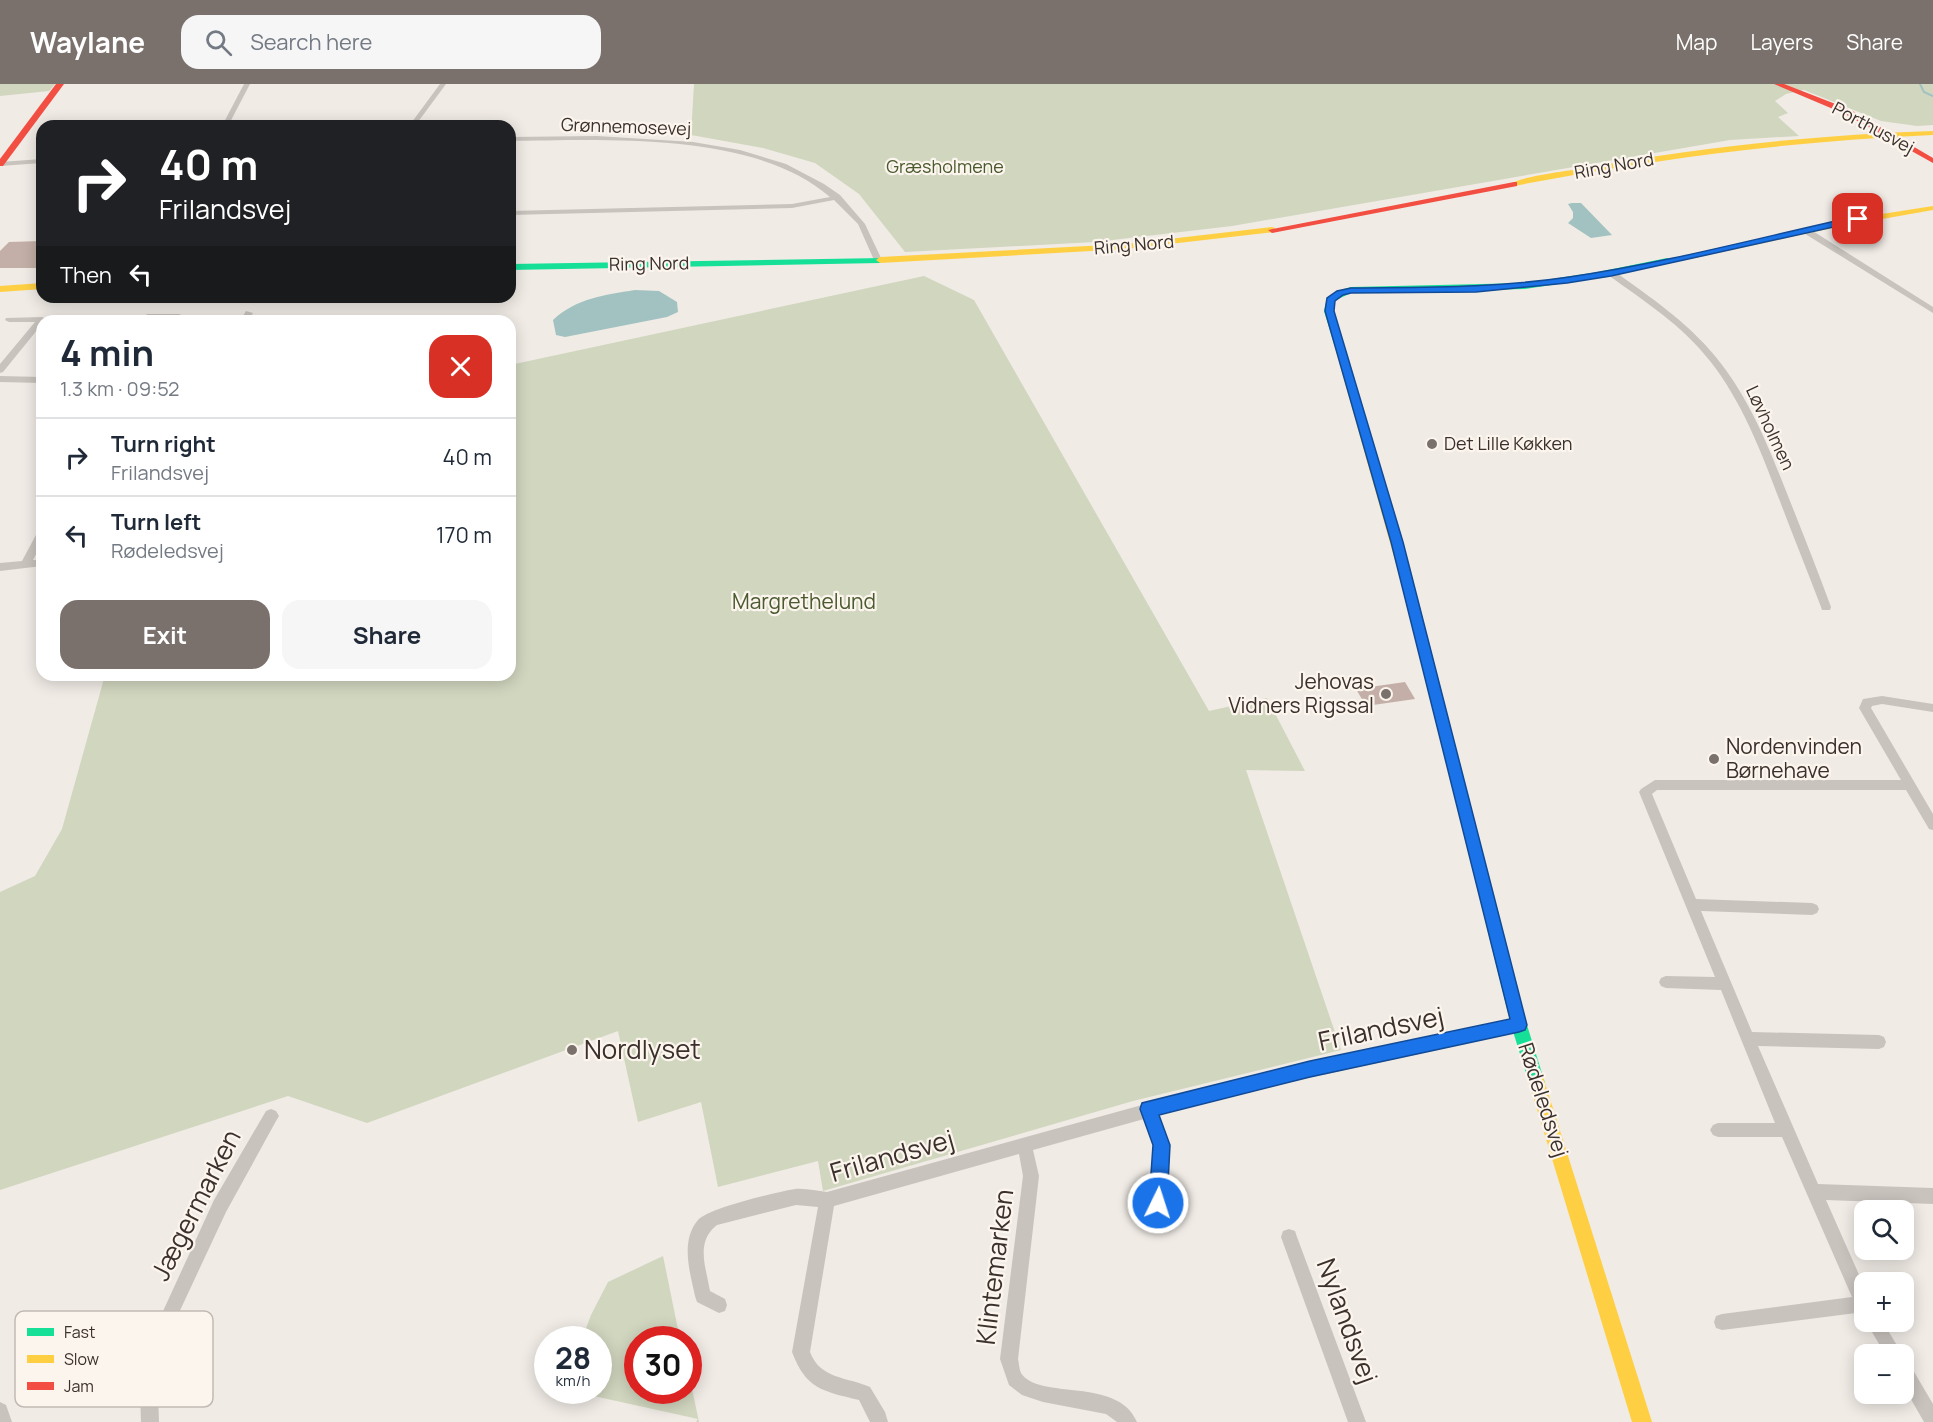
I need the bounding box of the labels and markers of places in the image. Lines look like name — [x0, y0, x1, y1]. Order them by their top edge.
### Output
pin — [1832, 193, 1883, 244]
place label: Det Lille Køkken — [1444, 431, 1573, 455]
marker: Det Lille Køkken — [1425, 437, 1439, 451]
place label: Jehovas Vidners Rigssal — [1228, 667, 1374, 719]
marker: Jehovas Vidners Rigssal — [1379, 687, 1393, 701]
place label: Nordenvinden Børnehave — [1726, 732, 1862, 784]
marker: Nordenvinden Børnehave — [1707, 752, 1721, 766]
place label: Nordlyset — [584, 1031, 701, 1067]
marker: Nordlyset — [565, 1043, 579, 1057]

